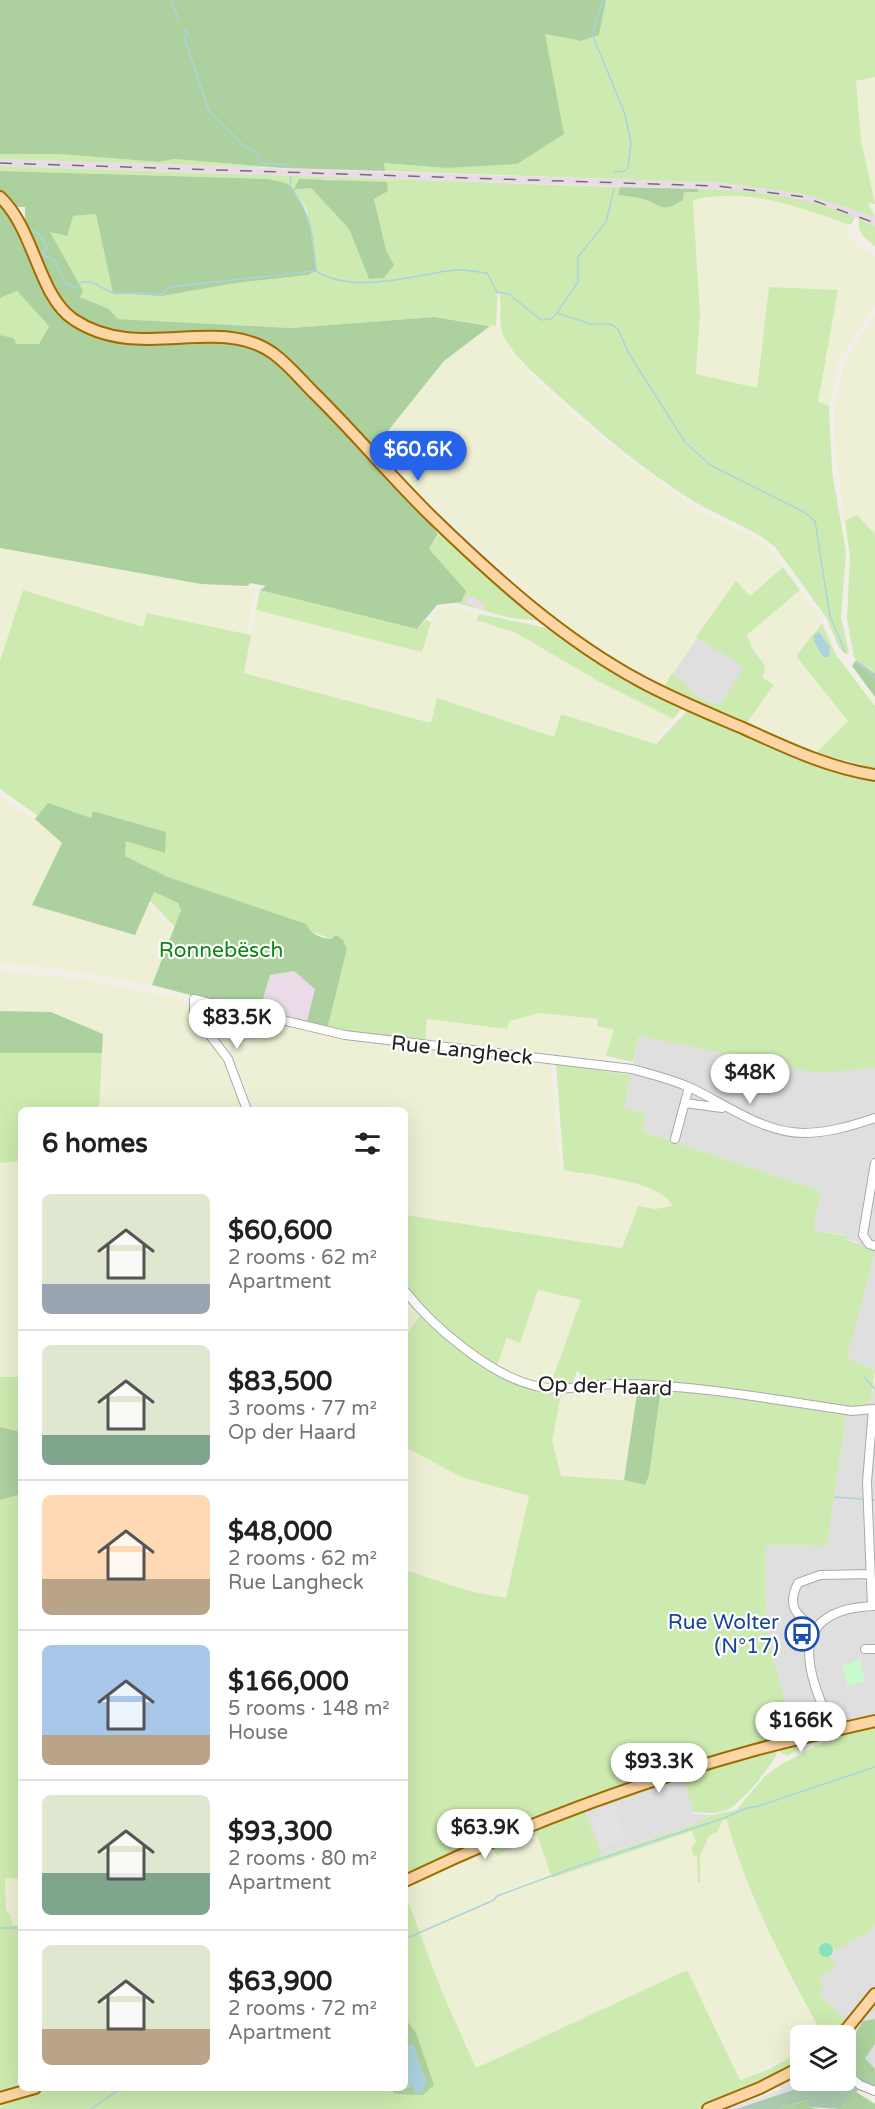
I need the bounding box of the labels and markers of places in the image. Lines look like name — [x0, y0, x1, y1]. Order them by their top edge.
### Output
pin: $60.6K — [369, 431, 467, 482]
pin: $83.5K — [188, 999, 286, 1050]
pin: $48K — [714, 1054, 786, 1105]
place label: Rue Wolter (N°17) — [668, 1610, 779, 1659]
bus stop icon: Rue Wolter (N°17) — [784, 1616, 820, 1652]
pin: $166K — [759, 1702, 843, 1753]
pin: $93.3K — [610, 1743, 708, 1794]
pin: $63.9K — [436, 1809, 534, 1860]

